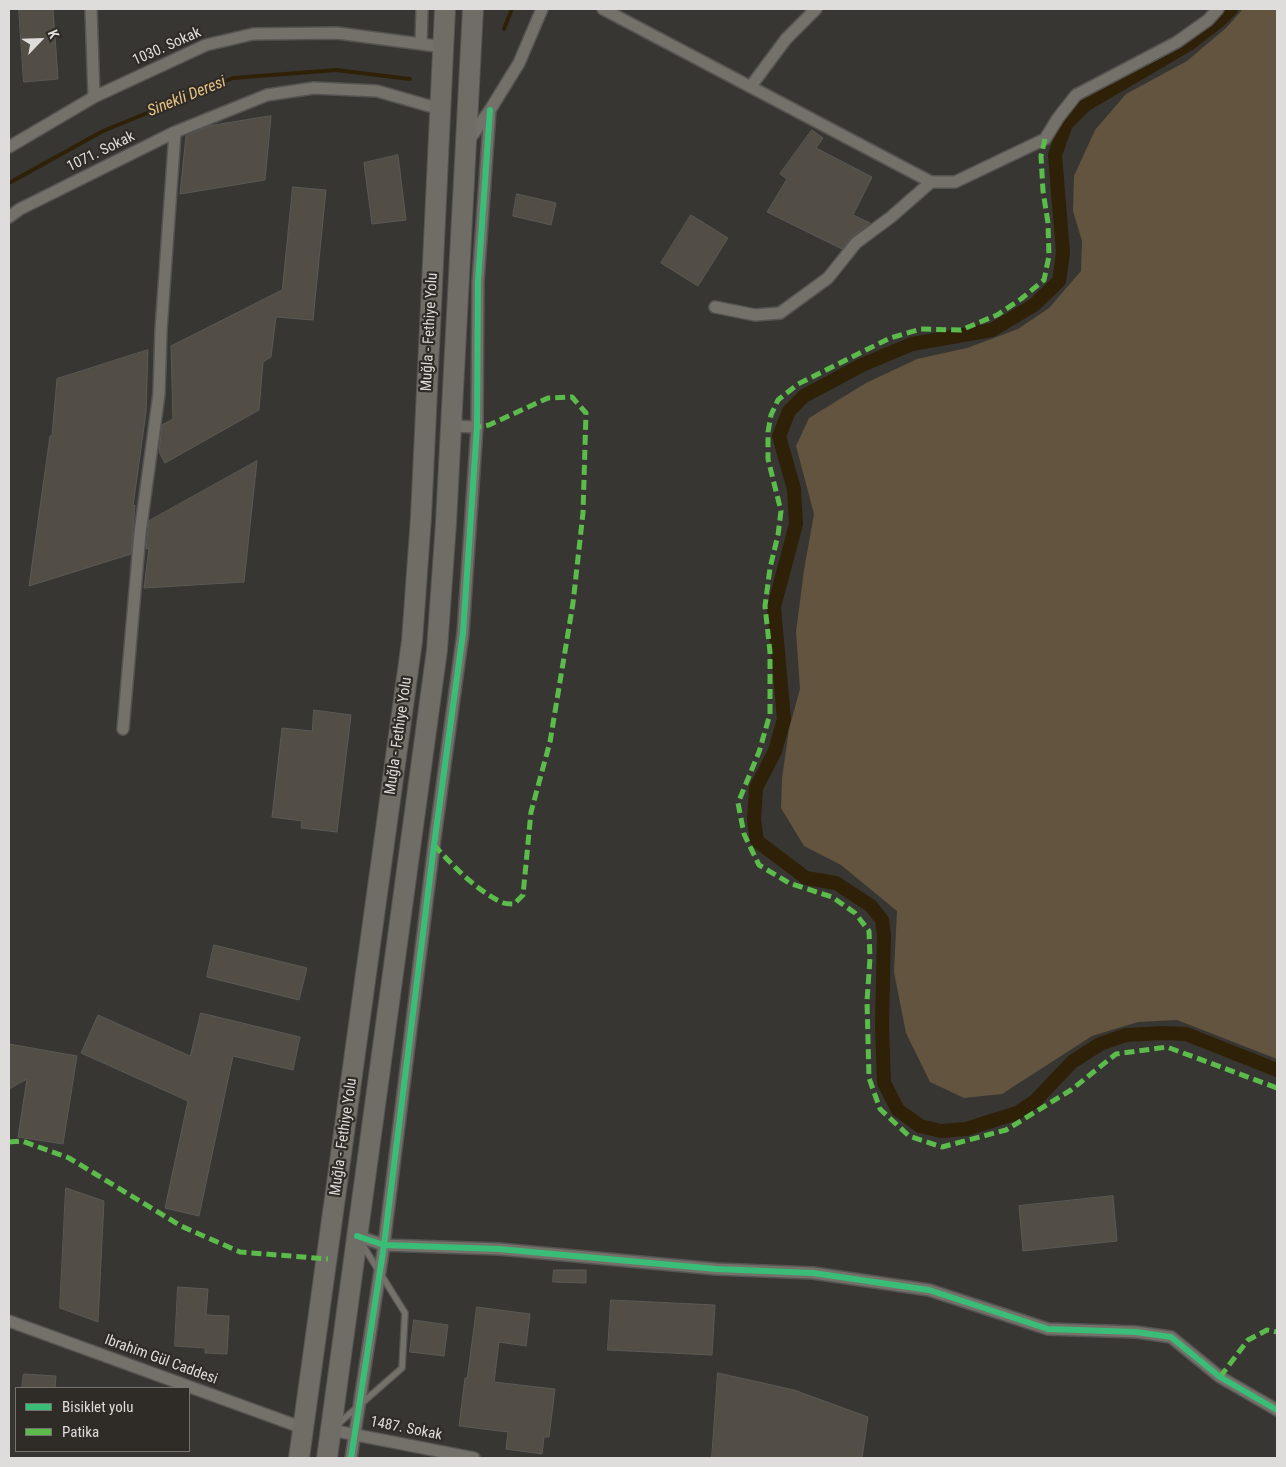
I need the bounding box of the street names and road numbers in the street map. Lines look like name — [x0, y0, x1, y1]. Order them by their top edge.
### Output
street label: 1030. Sokak — [130, 24, 204, 70]
street label: 1071. Sokak — [64, 128, 138, 176]
street label: Muğla - Fethiye Yolu — [418, 272, 442, 392]
street label: Muğla - Fethiye Yolu — [382, 676, 416, 796]
street label: Muğla - Fethiye Yolu — [327, 1077, 361, 1197]
street label: Ibrahim Gül Caddesi — [102, 1331, 220, 1389]
street label: 1487. Sokak — [368, 1413, 444, 1445]

